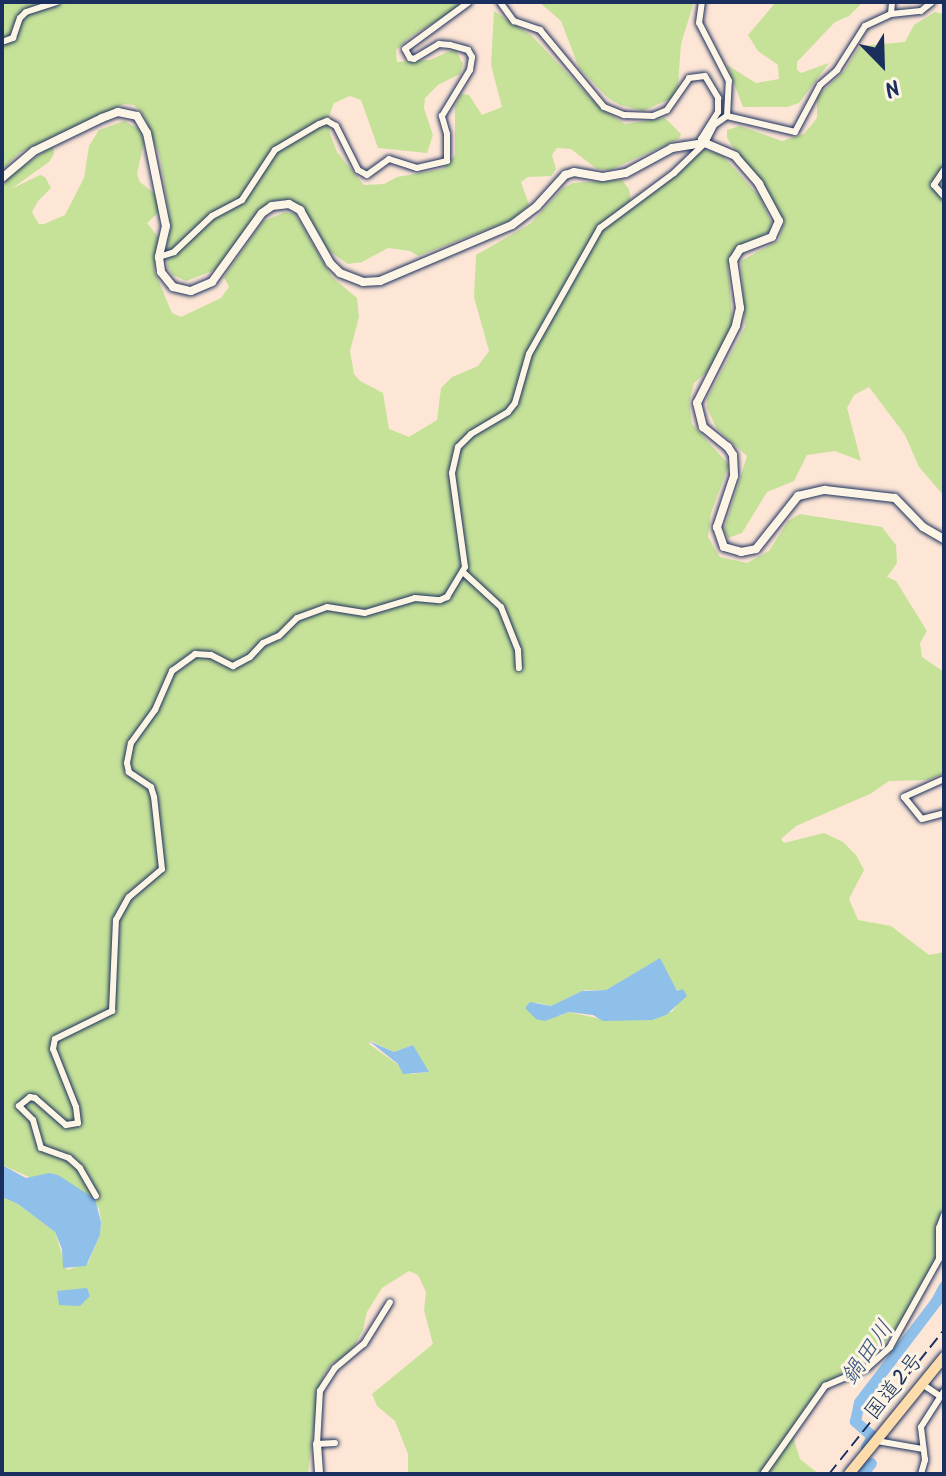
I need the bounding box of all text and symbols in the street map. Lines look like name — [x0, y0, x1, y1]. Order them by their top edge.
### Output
north arrow — [842, 24, 922, 104]
text: N — [878, 68, 905, 105]
water label: 鍋田川 — [836, 1315, 900, 1391]
street label: 国道2号 — [860, 1348, 930, 1426]

